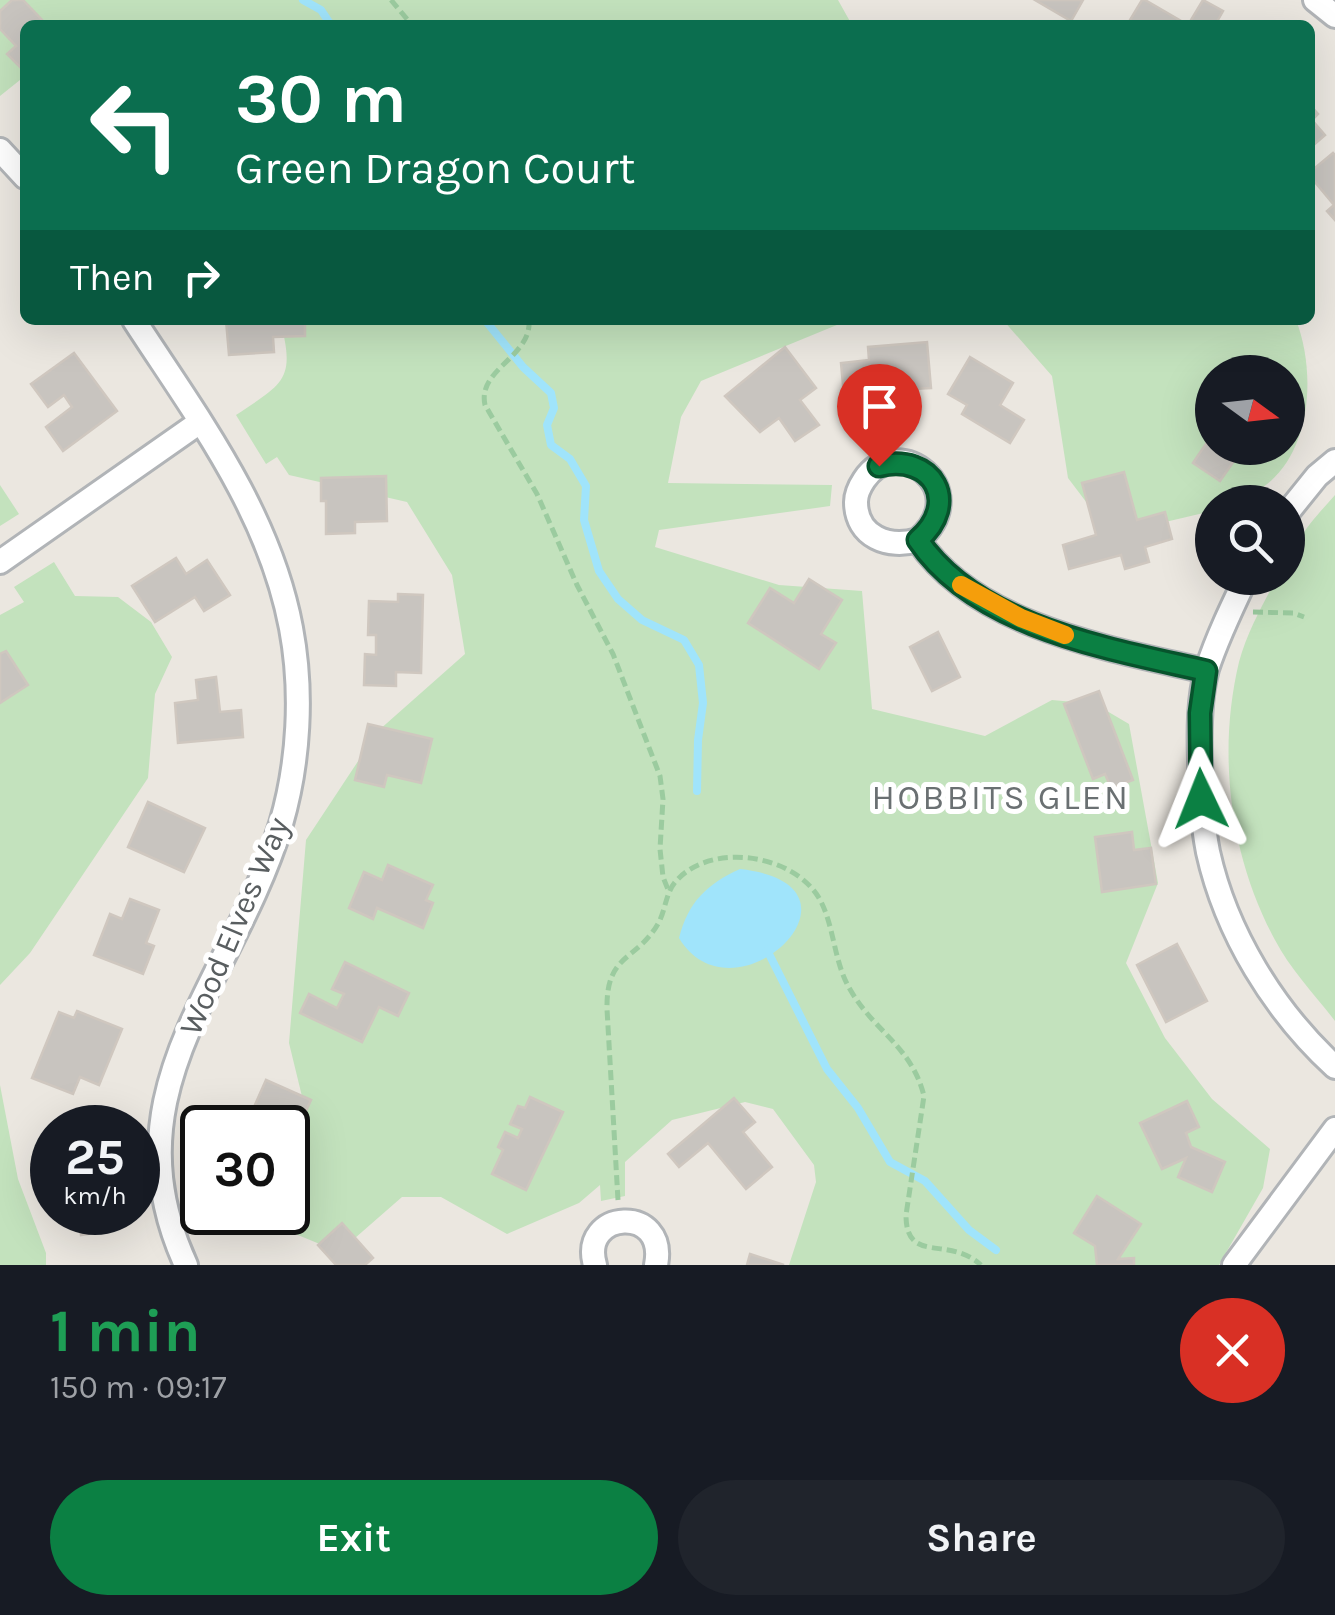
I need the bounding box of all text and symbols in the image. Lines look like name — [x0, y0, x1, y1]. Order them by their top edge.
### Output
text: 30 m — [235, 58, 407, 140]
icon: left — [70, 60, 200, 190]
text: Green Dragon Court — [235, 142, 636, 194]
icon: right — [174, 250, 229, 305]
text: Then — [70, 255, 154, 300]
north arrow — [1195, 355, 1305, 465]
map controls — [1195, 355, 1305, 595]
pin — [837, 364, 922, 467]
icon: arrive — [852, 379, 907, 434]
button: search — [1195, 485, 1305, 595]
position arrow — [1149, 747, 1253, 851]
district label: HOBBITS GLEN — [872, 777, 1130, 818]
street label: Wood Elves Way — [172, 812, 297, 1041]
speed limit sign: 30 — [180, 1105, 310, 1235]
text: 25 — [65, 1128, 125, 1187]
text: km/h — [63, 1181, 127, 1210]
text: 1 min — [50, 1296, 201, 1366]
button: close — [1180, 1298, 1285, 1403]
text: 150 m · 09:17 — [50, 1369, 227, 1406]
button: Exit — [50, 1480, 658, 1595]
button: Share — [678, 1480, 1285, 1595]

